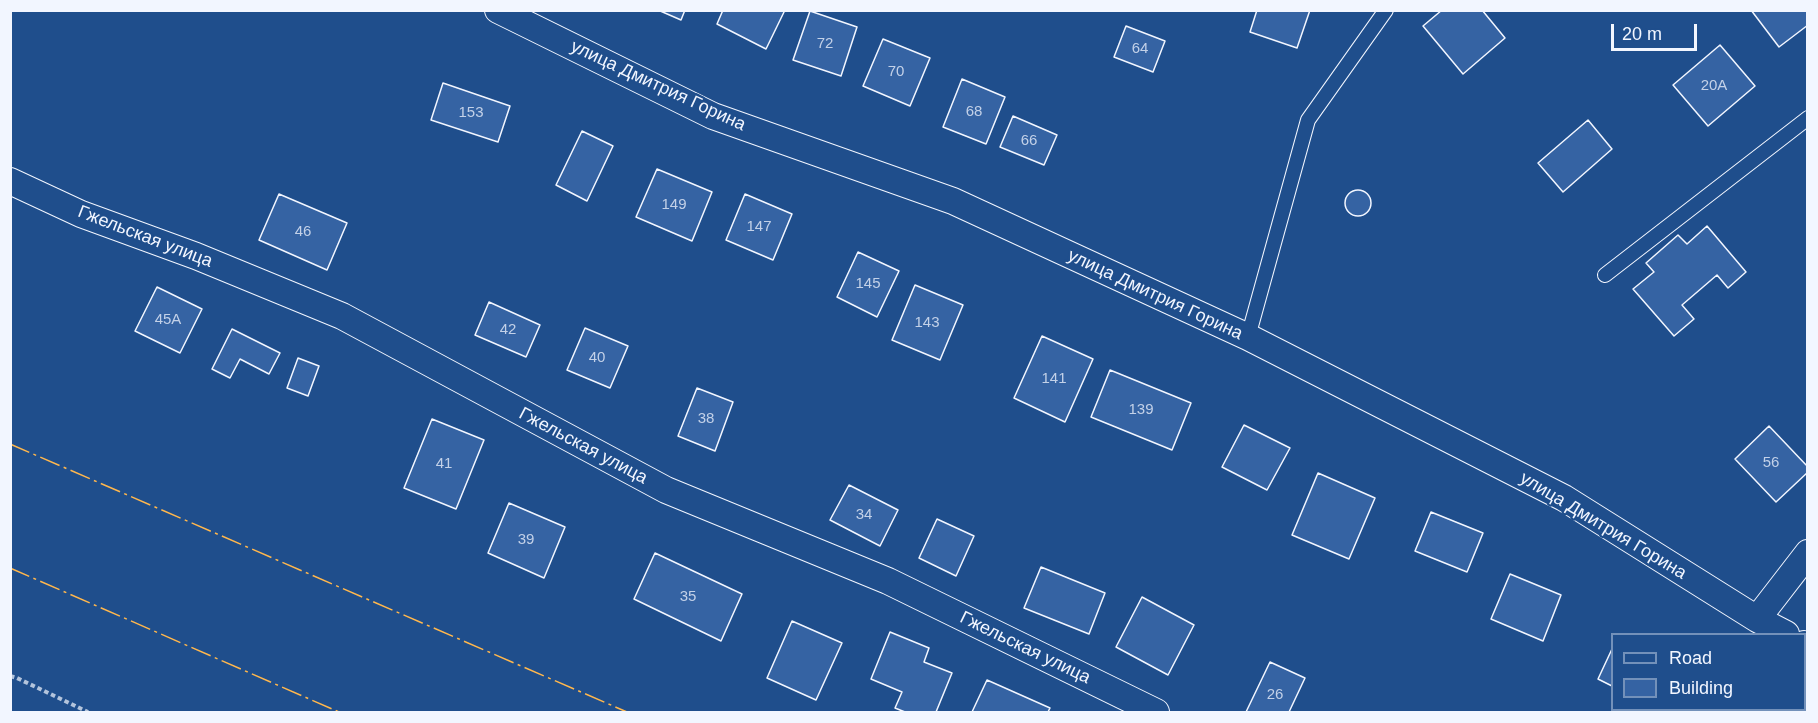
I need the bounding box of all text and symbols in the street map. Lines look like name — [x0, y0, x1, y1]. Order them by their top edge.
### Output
scale bar — [1614, 12, 1700, 50]
text: 20 m — [1622, 24, 1662, 44]
house number: 72 — [817, 35, 833, 53]
street label: улица Дмитрия Горина — [567, 36, 749, 136]
house number: 64 — [1132, 40, 1148, 58]
house number: 70 — [888, 63, 904, 81]
house number: 20А — [1701, 77, 1727, 95]
house number: 68 — [966, 103, 982, 121]
house number: 153 — [458, 104, 484, 122]
house number: 66 — [1021, 132, 1037, 150]
house number: 149 — [661, 196, 687, 214]
street label: Гжельская улица — [75, 201, 215, 273]
house number: 147 — [746, 218, 772, 236]
house number: 46 — [295, 223, 311, 241]
street label: улица Дмитрия Горина — [1064, 245, 1246, 345]
house number: 145 — [855, 275, 881, 293]
house number: 45А — [155, 311, 181, 329]
house number: 143 — [914, 314, 940, 332]
house number: 42 — [500, 321, 516, 339]
house number: 40 — [589, 349, 605, 367]
house number: 141 — [1041, 370, 1067, 388]
house number: 139 — [1128, 401, 1154, 419]
street label: Гжельская улица — [515, 403, 651, 489]
house number: 38 — [698, 410, 714, 428]
house number: 56 — [1763, 454, 1779, 472]
house number: 41 — [436, 455, 452, 473]
street label: улица Дмитрия Горина — [1516, 468, 1690, 584]
house number: 34 — [856, 506, 872, 524]
house number: 39 — [518, 531, 534, 549]
house number: 35 — [680, 588, 696, 606]
street label: Гжельская улица — [956, 607, 1094, 689]
legend — [1611, 633, 1806, 711]
text: Road — [1669, 648, 1712, 668]
text: Building — [1669, 678, 1733, 698]
house number: 26 — [1267, 686, 1283, 704]

